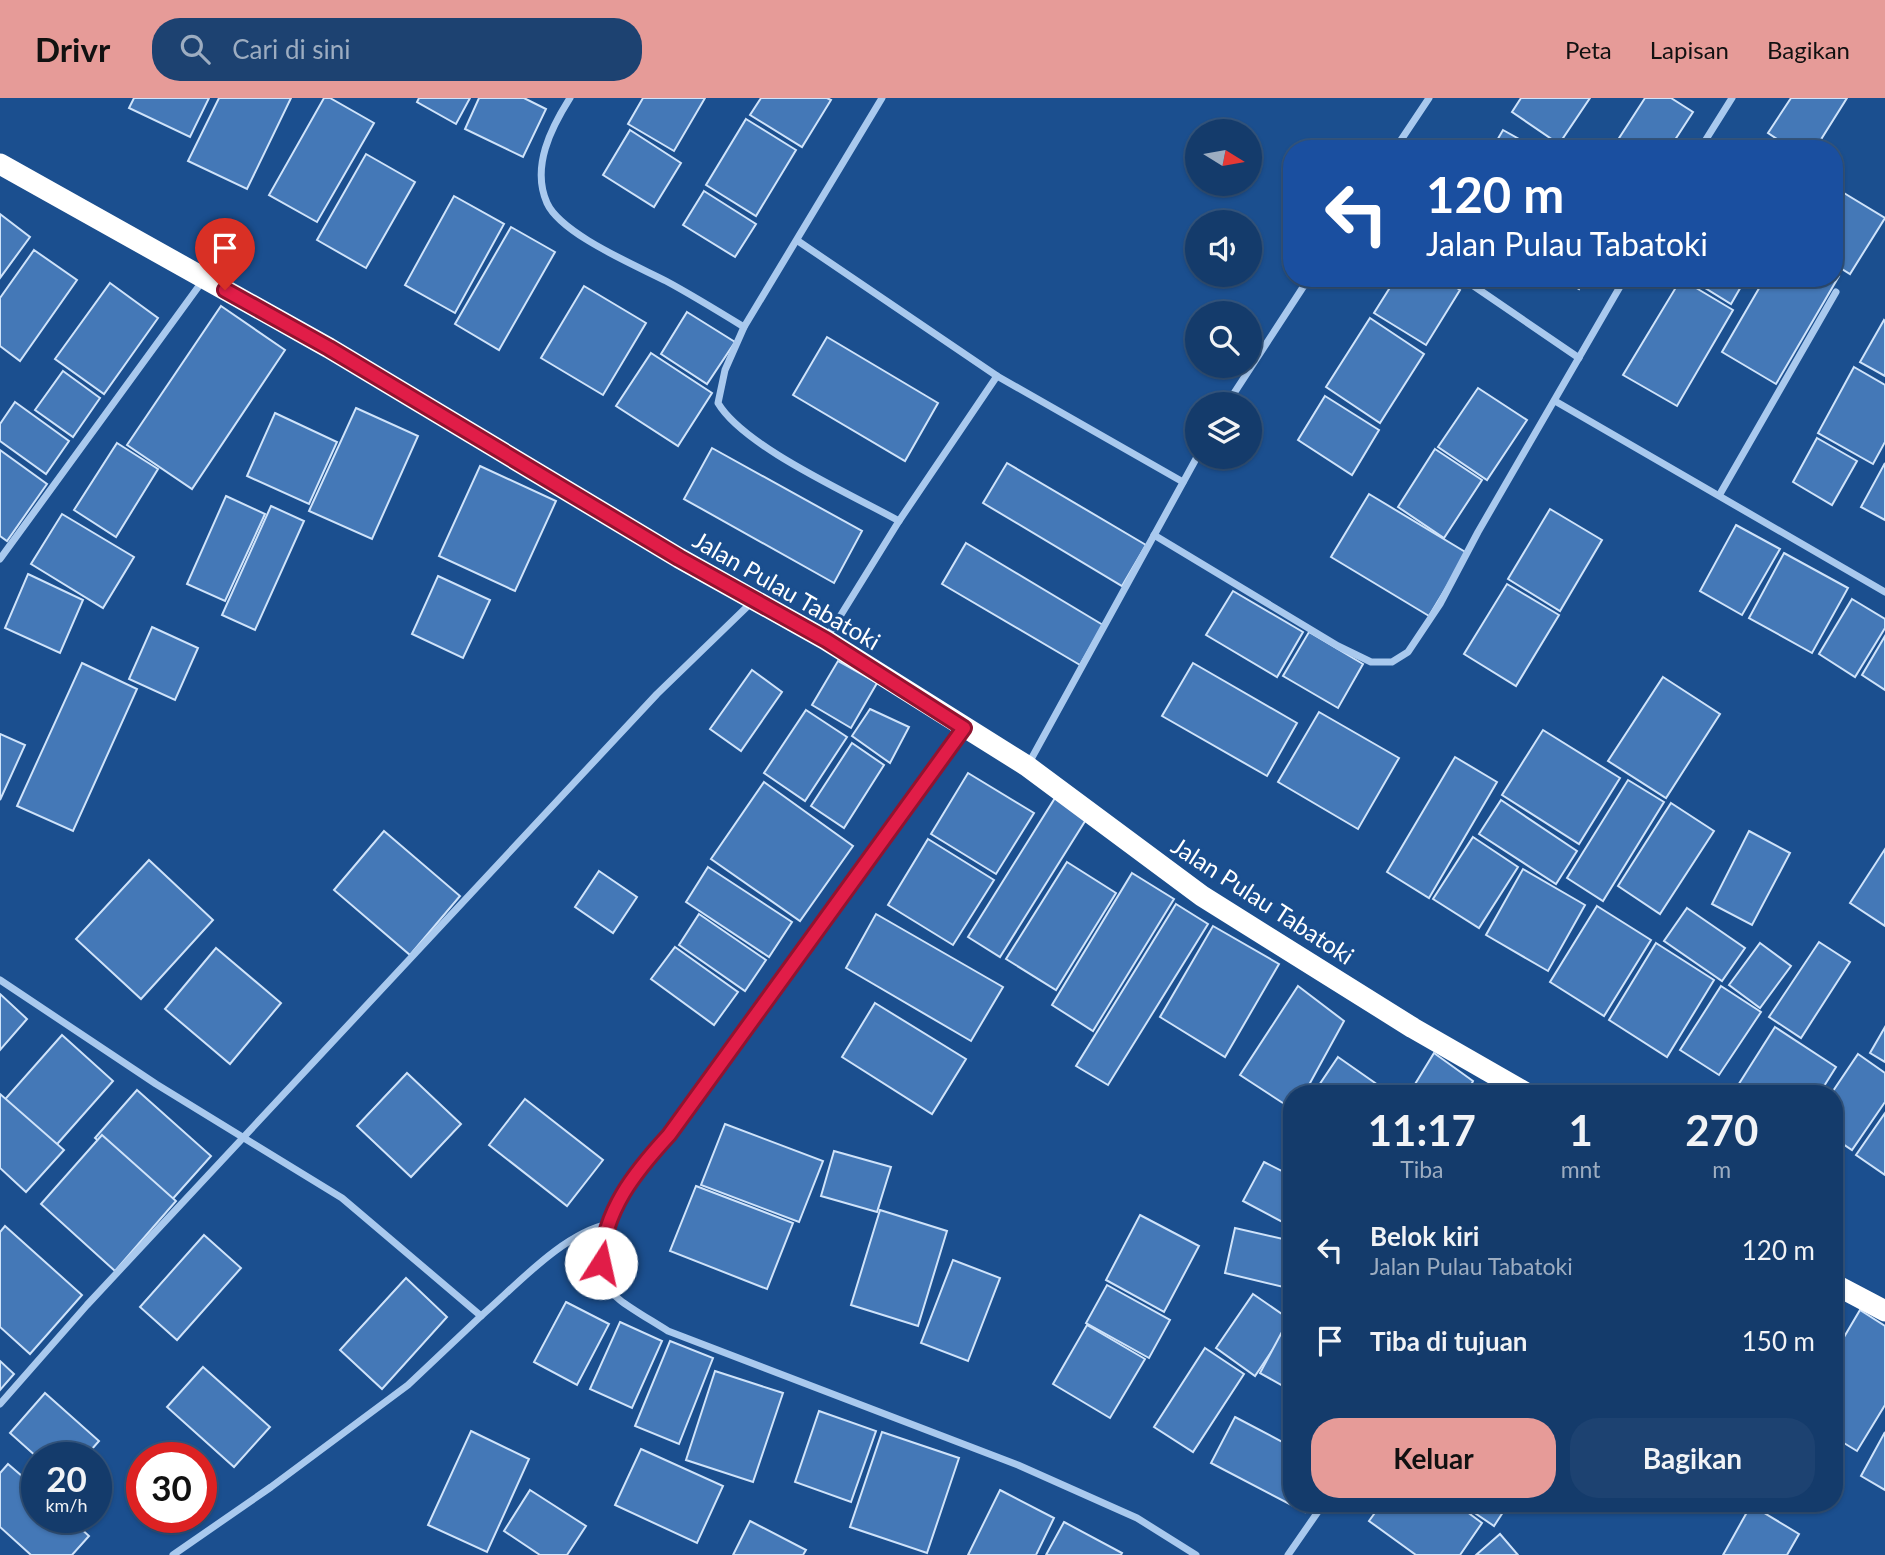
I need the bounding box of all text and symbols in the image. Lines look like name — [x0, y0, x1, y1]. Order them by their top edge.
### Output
search box — [152, 18, 642, 81]
text: Drivr — [35, 29, 110, 69]
icon: search — [176, 30, 214, 68]
text: Cari di sini — [232, 33, 351, 65]
text: Peta — [1565, 35, 1612, 64]
text: Lapisan — [1650, 35, 1729, 64]
text: Bagikan — [1767, 35, 1850, 64]
north arrow — [1185, 119, 1262, 196]
map controls — [1185, 119, 1262, 469]
text: 120 m — [1426, 165, 1564, 223]
icon: left — [1311, 168, 1402, 259]
button: sound — [1185, 210, 1262, 287]
pin — [195, 218, 255, 290]
text: Jalan Pulau Tabatoki — [1426, 224, 1708, 263]
icon: arrive — [206, 229, 244, 267]
button: search — [1185, 301, 1262, 378]
button: layers — [1185, 392, 1262, 469]
street label: Jalan Pulau Tabatoki — [688, 525, 886, 655]
street label: Jalan Pulau Tabatoki — [1166, 830, 1360, 970]
text: 11:17 — [1368, 1105, 1476, 1155]
text: 1 — [1568, 1105, 1593, 1155]
text: 270 — [1685, 1105, 1758, 1155]
text: Tiba — [1400, 1155, 1443, 1183]
text: mnt — [1561, 1155, 1600, 1183]
text: m — [1712, 1155, 1731, 1183]
text: Belok kiri — [1370, 1220, 1479, 1252]
position arrow — [564, 1226, 638, 1300]
icon: left — [1311, 1231, 1349, 1269]
text: 120 m — [1742, 1234, 1815, 1266]
text: Jalan Pulau Tabatoki — [1370, 1252, 1573, 1280]
icon: arrive — [1311, 1322, 1349, 1360]
text: Tiba di tujuan — [1370, 1325, 1528, 1357]
text: 150 m — [1742, 1325, 1815, 1357]
button: Keluar — [1311, 1418, 1556, 1498]
button: Bagikan — [1570, 1418, 1815, 1498]
speed limit sign: 30 — [126, 1442, 217, 1533]
text: 20 — [46, 1457, 87, 1499]
text: km/h — [45, 1494, 88, 1516]

